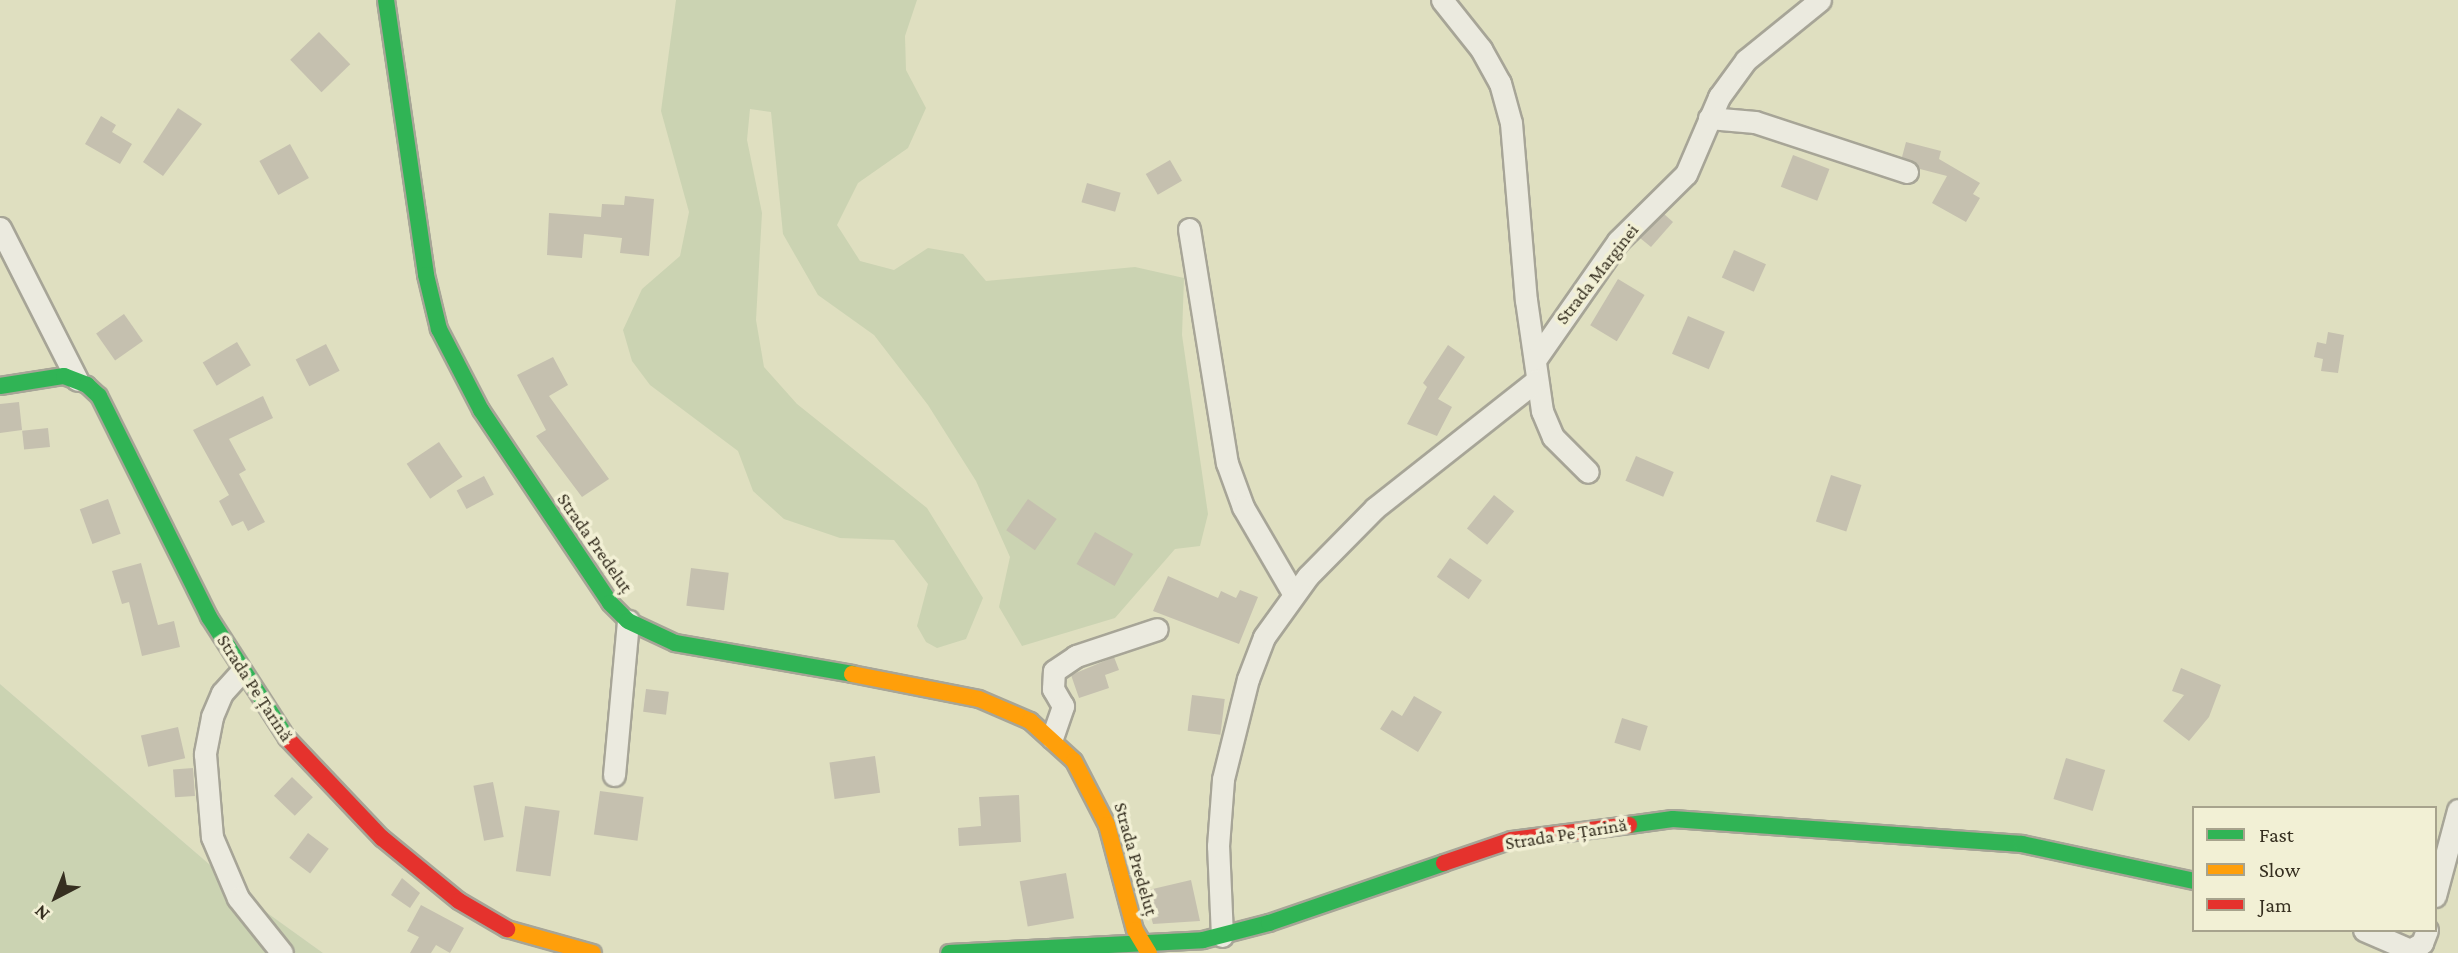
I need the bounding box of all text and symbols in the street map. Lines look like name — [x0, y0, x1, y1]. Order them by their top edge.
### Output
street label: Strada Marginei — [1551, 219, 1643, 329]
street label: Strada Predeluț — [552, 489, 638, 597]
street label: Strada Pe Țarină — [212, 630, 298, 746]
street label: Strada Predeluț — [1109, 800, 1163, 918]
legend — [2192, 806, 2437, 932]
street label: Strada Pe Țarină — [1503, 813, 1629, 855]
text: Fast — [2259, 823, 2294, 847]
text: Slow — [2259, 858, 2300, 882]
north arrow — [21, 862, 91, 932]
text: Jam — [2259, 893, 2292, 917]
text: N — [30, 901, 53, 925]

